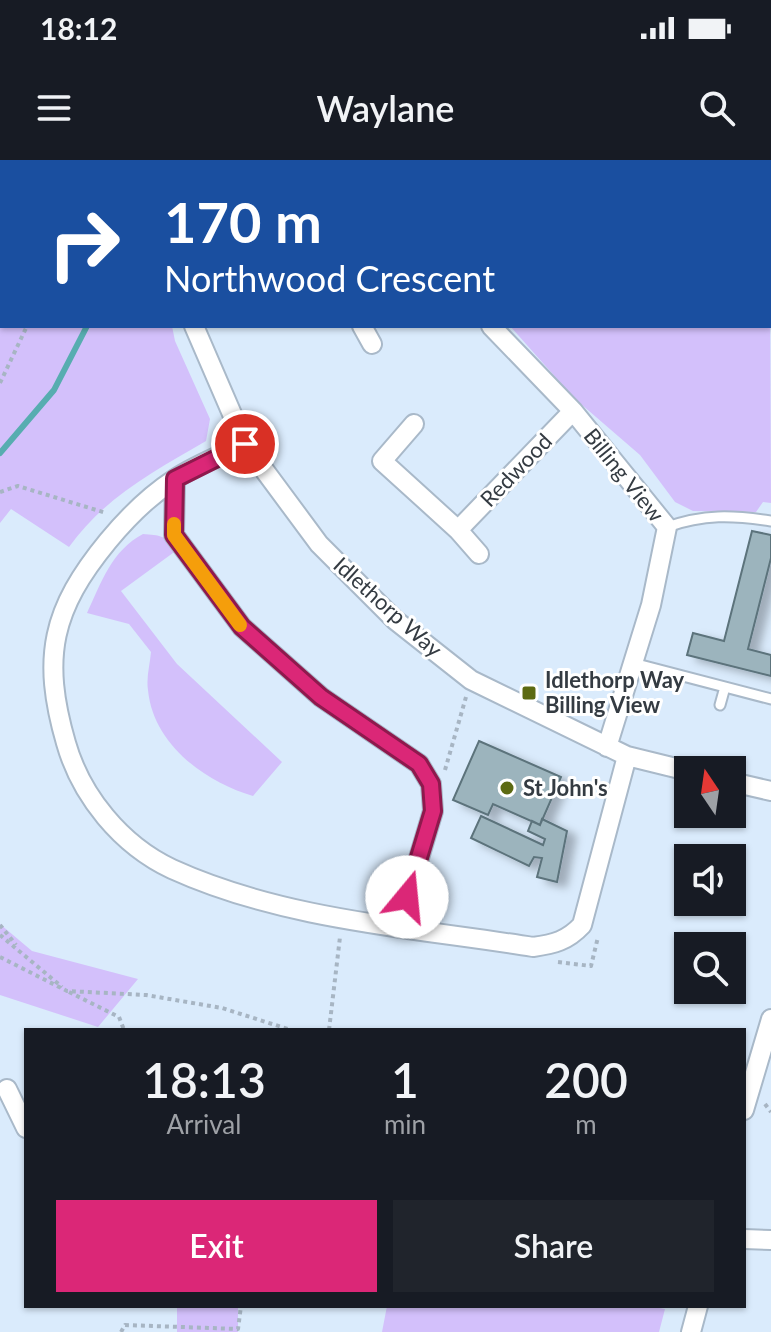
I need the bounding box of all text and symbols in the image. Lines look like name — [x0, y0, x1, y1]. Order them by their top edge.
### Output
text: 18:12 — [40, 10, 117, 46]
icon: menu — [32, 86, 76, 130]
text: Waylane — [317, 86, 454, 130]
icon: search — [695, 86, 739, 130]
text: 170 m — [164, 188, 322, 255]
icon: right — [32, 192, 136, 296]
text: Northwood Crescent — [164, 256, 495, 300]
pin — [211, 410, 279, 478]
icon: arrive — [223, 422, 267, 466]
street label: Billing View — [579, 422, 670, 527]
street label: Redwood — [474, 427, 557, 512]
street label: Idlethorp Way — [328, 551, 449, 663]
place label: Idlethorp Way Billing View — [545, 666, 685, 718]
marker: Idlethorp Way Billing View — [520, 684, 538, 702]
north arrow — [674, 756, 746, 828]
map controls — [674, 756, 746, 1004]
place label: St John's — [523, 774, 608, 801]
marker: St John's — [498, 779, 516, 797]
button: sound — [674, 844, 746, 916]
position arrow — [365, 855, 449, 939]
button: search — [674, 932, 746, 1004]
text: 18:13 — [142, 1051, 266, 1108]
text: 1 — [391, 1051, 419, 1108]
text: 200 — [544, 1051, 628, 1108]
text: Arrival — [167, 1108, 241, 1140]
text: min — [384, 1108, 426, 1140]
text: m — [575, 1108, 597, 1140]
button: Exit — [56, 1200, 377, 1292]
button: Share — [393, 1200, 714, 1292]

